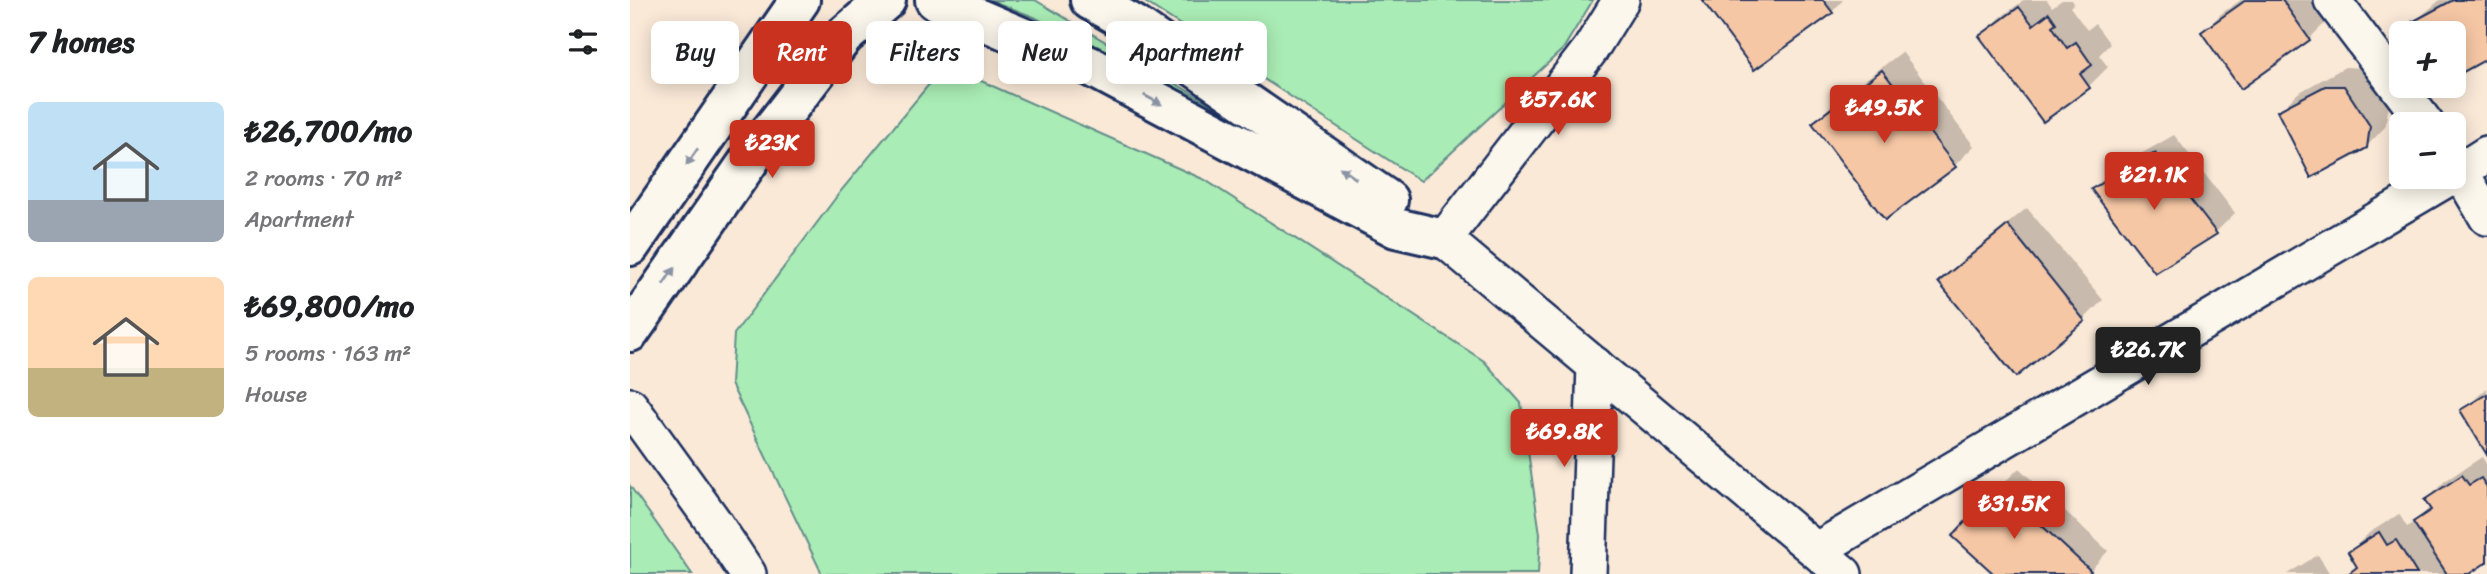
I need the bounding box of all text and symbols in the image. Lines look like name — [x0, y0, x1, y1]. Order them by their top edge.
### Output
text: 7 homes — [28, 15, 135, 69]
chip: Buy — [651, 21, 739, 84]
chip: Rent — [753, 21, 852, 84]
chip: Filters — [866, 21, 984, 84]
chip: New — [998, 21, 1092, 84]
chip: Apartment — [1106, 21, 1267, 84]
map controls — [2389, 21, 2466, 189]
button: + — [2389, 21, 2466, 98]
icon: filters — [564, 23, 602, 61]
pin: ₺57.6K — [1501, 78, 1615, 137]
text: ₺57.6K — [1521, 79, 1595, 120]
pin: ₺49.5K — [1827, 86, 1941, 145]
text: ₺49.5K — [1846, 87, 1922, 128]
one-way arrow — [1143, 94, 1163, 106]
text: ₺26,700/mo — [245, 104, 412, 158]
button: − — [2389, 112, 2466, 189]
pin: ₺23K — [731, 120, 813, 180]
text: ₺23K — [746, 122, 798, 163]
icon: home — [84, 130, 168, 214]
one-way arrow — [685, 148, 699, 166]
pin: ₺21.1K — [2097, 152, 2211, 212]
text: ₺21.1K — [2121, 154, 2187, 195]
text: 2 rooms · 70 m² — [245, 158, 403, 199]
one-way arrow — [1339, 166, 1357, 180]
text: Apartment — [245, 199, 354, 240]
one-way arrow — [662, 267, 676, 285]
text: ₺69,800/mo — [245, 279, 414, 333]
icon: home — [84, 305, 168, 389]
pin: ₺26.7K — [2091, 328, 2205, 387]
text: ₺26.7K — [2111, 329, 2185, 370]
text: 5 rooms · 163 m² — [245, 333, 411, 374]
text: House — [245, 374, 307, 415]
pin: ₺69.8K — [1507, 410, 1621, 469]
text: ₺69.8K — [1527, 411, 1601, 452]
pin: ₺31.5K — [1957, 482, 2071, 541]
text: ₺31.5K — [1979, 483, 2049, 524]

